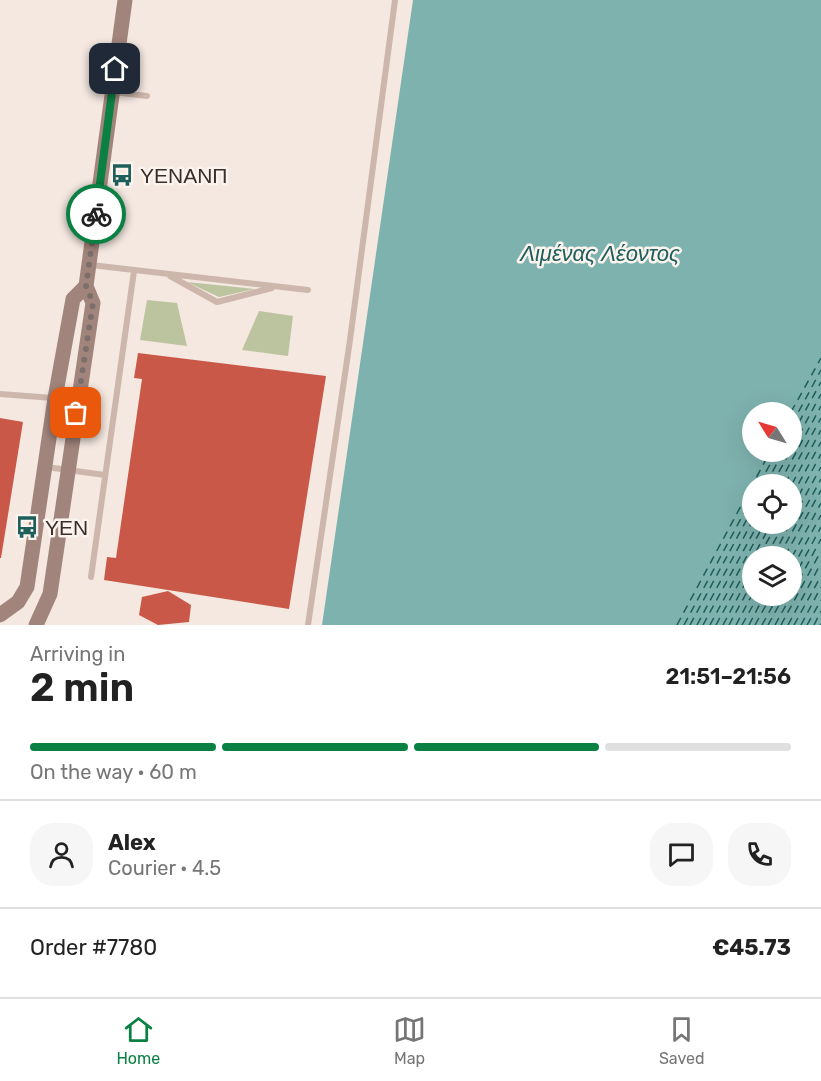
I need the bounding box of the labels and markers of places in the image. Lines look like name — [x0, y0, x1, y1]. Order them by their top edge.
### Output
pin — [89, 43, 140, 94]
bus stop icon: ΥΕΝΑΝΠ — [109, 162, 135, 188]
place label: ΥΕΝΑΝΠ — [140, 163, 228, 188]
pin — [50, 387, 101, 438]
bus stop icon: ΥΕΝ — [14, 514, 40, 540]
place label: ΥΕΝ — [45, 515, 88, 540]

